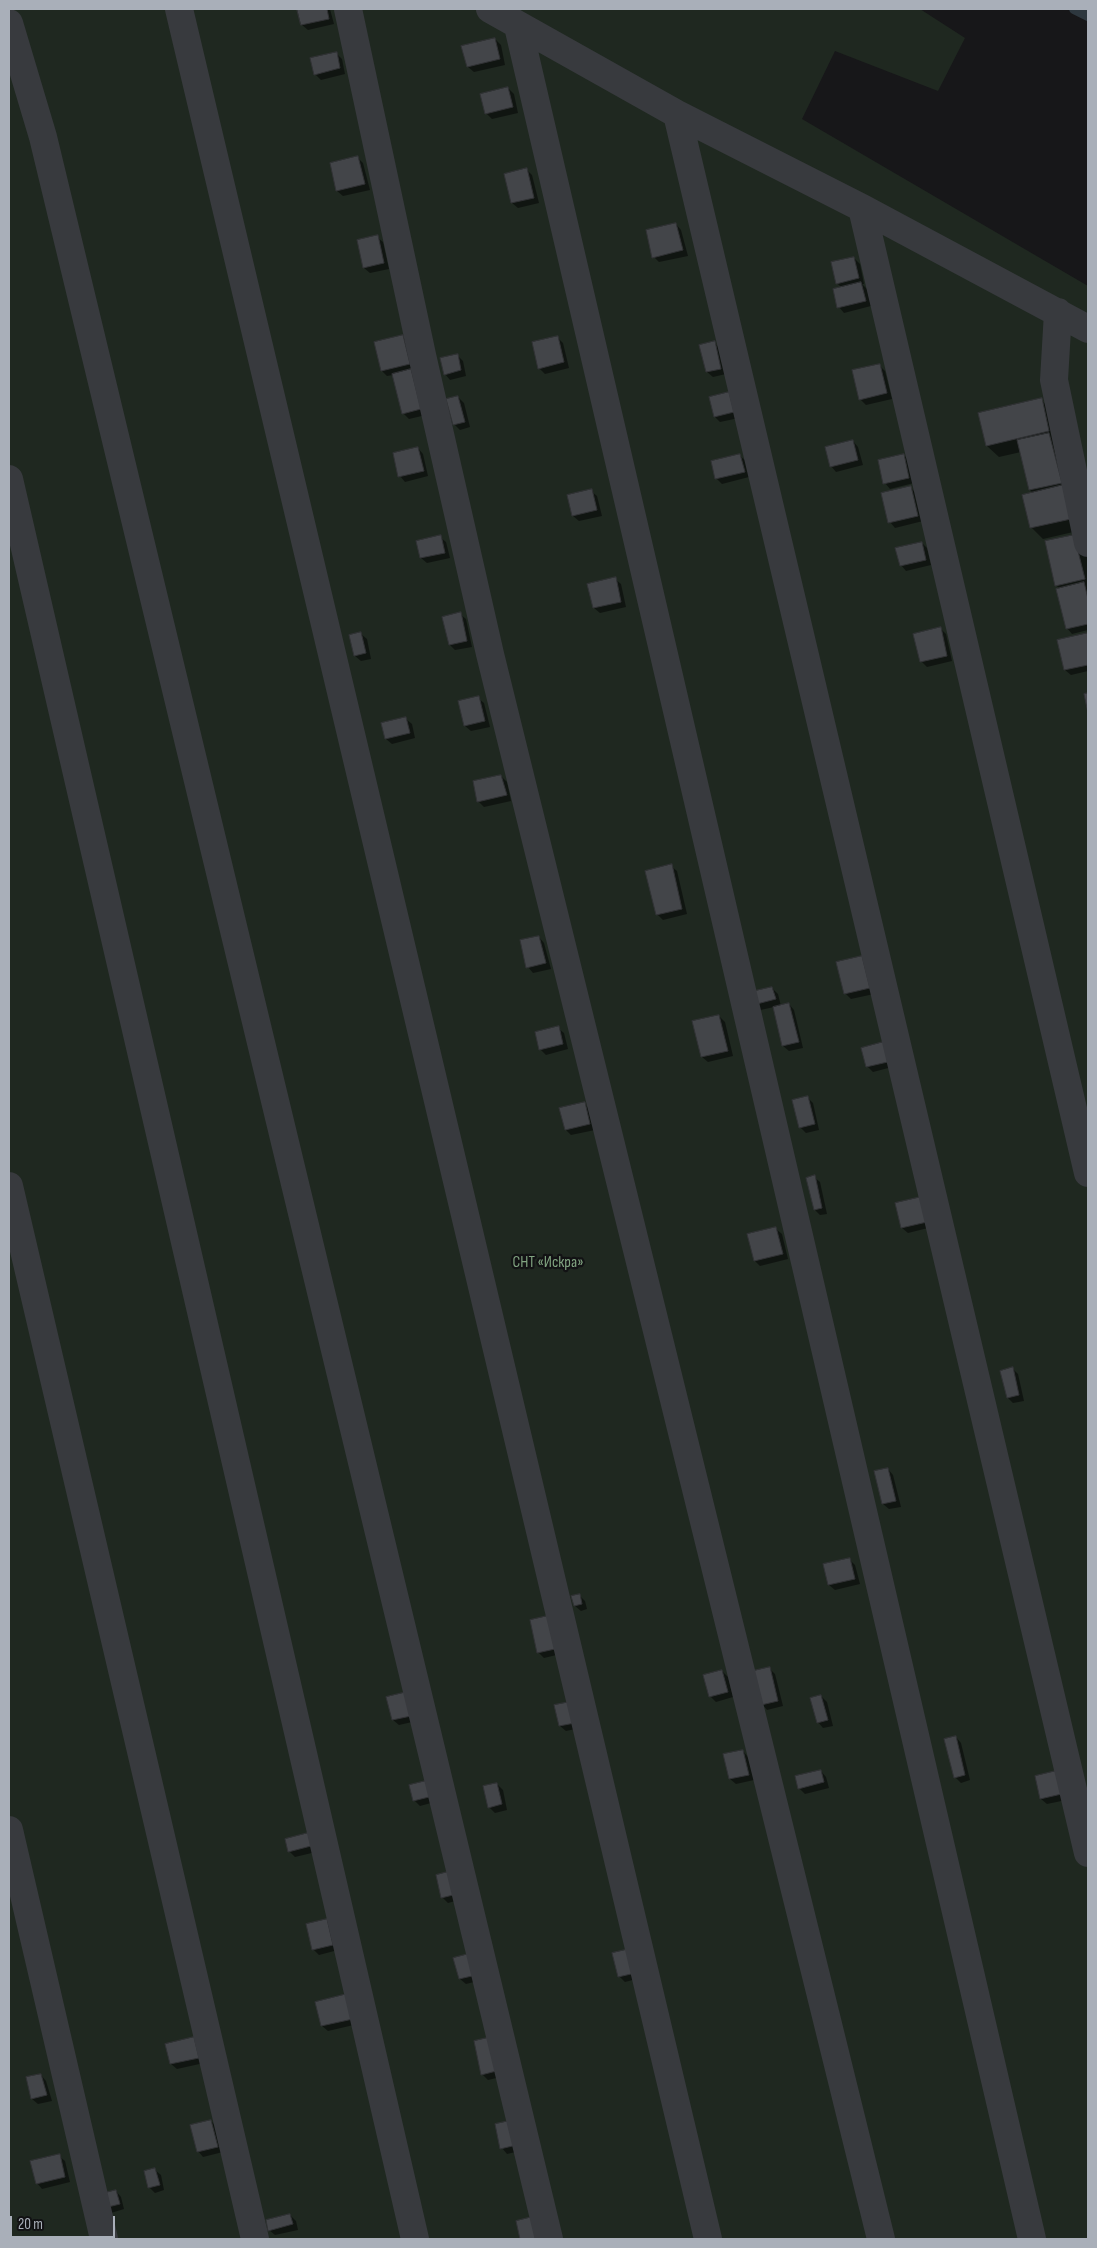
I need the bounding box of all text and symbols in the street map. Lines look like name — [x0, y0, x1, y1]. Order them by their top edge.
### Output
park label: СНТ «Искра» — [513, 1253, 583, 1273]
scale bar — [12, 2206, 118, 2238]
text: 20 m — [18, 2215, 43, 2234]

